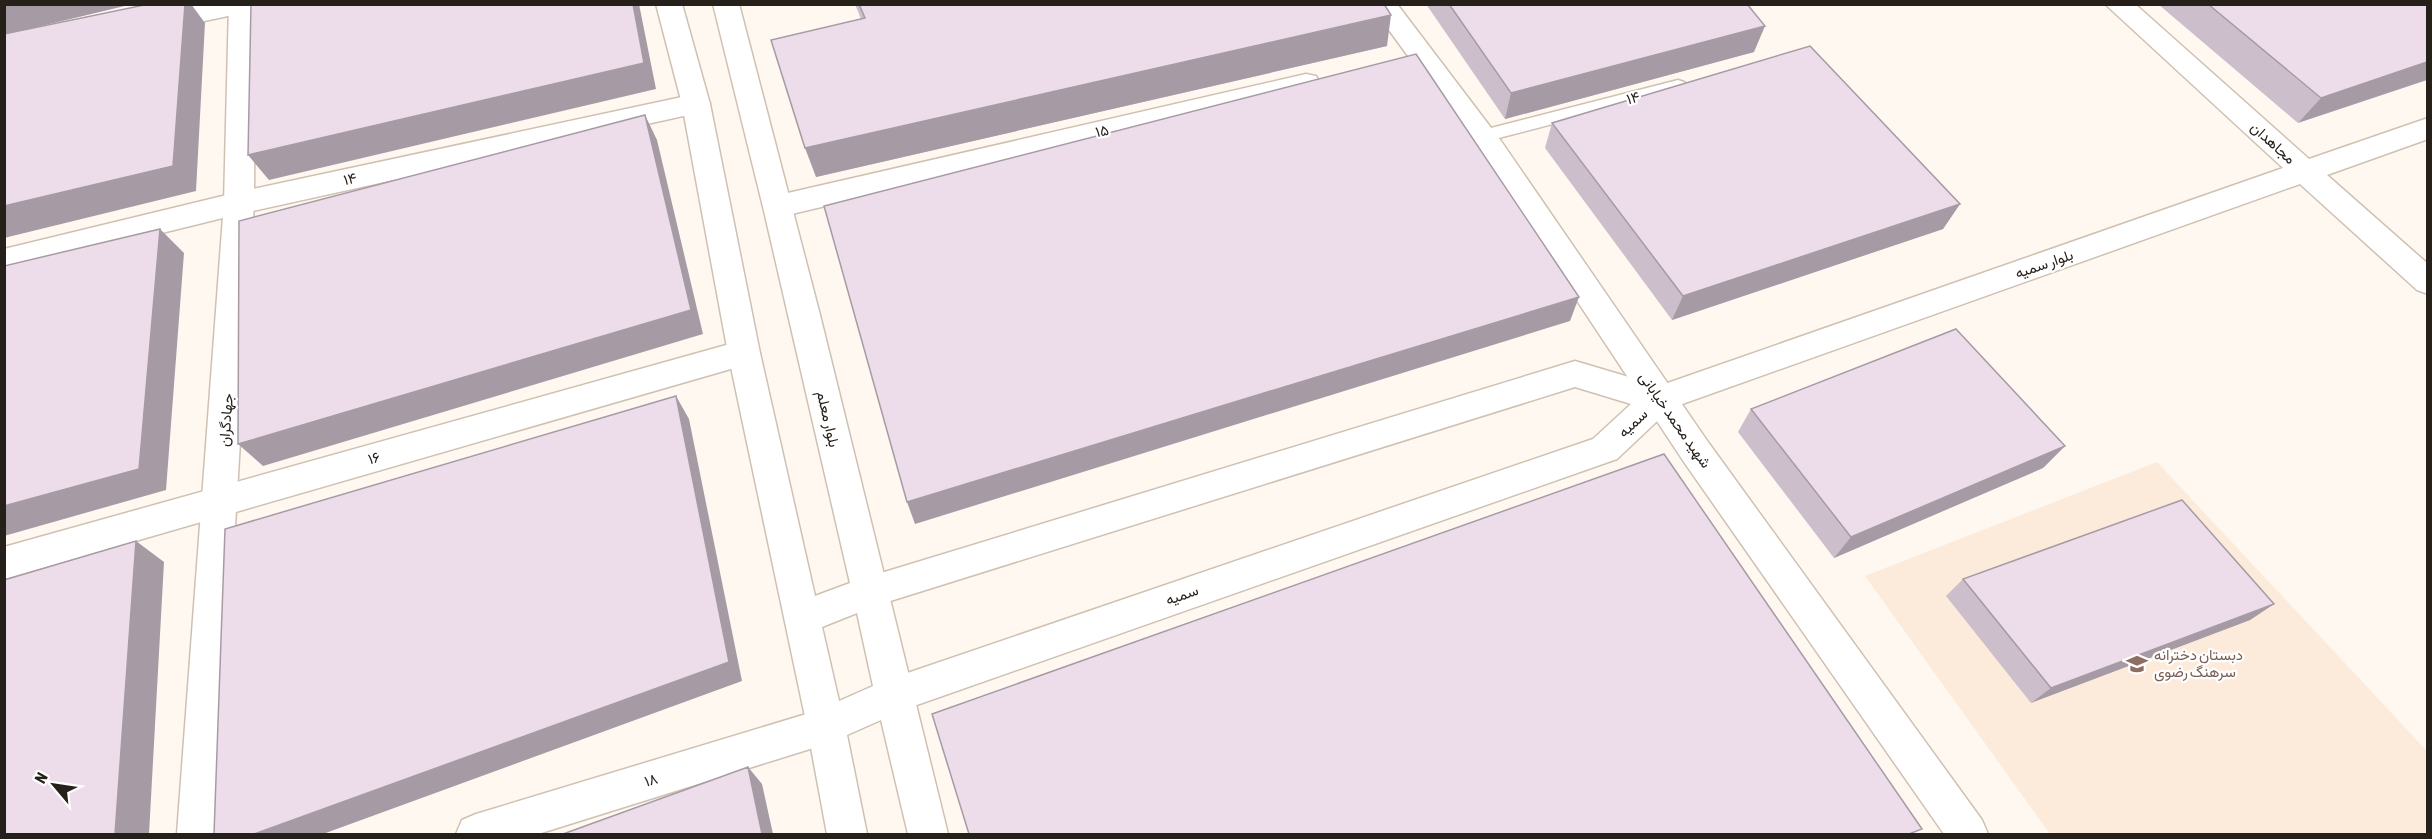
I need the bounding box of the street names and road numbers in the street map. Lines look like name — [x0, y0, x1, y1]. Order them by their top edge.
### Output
street label: ۱۴ — [1625, 88, 1642, 107]
street label: مجاهدان — [2247, 118, 2299, 168]
street label: ۱۵ — [1094, 121, 1110, 140]
street label: ۱۴ — [342, 169, 358, 188]
street label: بلوار سمیه — [2013, 246, 2075, 282]
street label: شهید محمد خیابانی — [1634, 368, 1715, 472]
street label: بلوار معلم — [812, 389, 843, 449]
street label: جهادگران — [215, 393, 237, 447]
street label: سمیه — [1615, 405, 1652, 441]
street label: ۱۶ — [366, 448, 382, 467]
street label: سمیه — [1163, 581, 1201, 609]
street label: ۱۸ — [642, 769, 660, 790]

